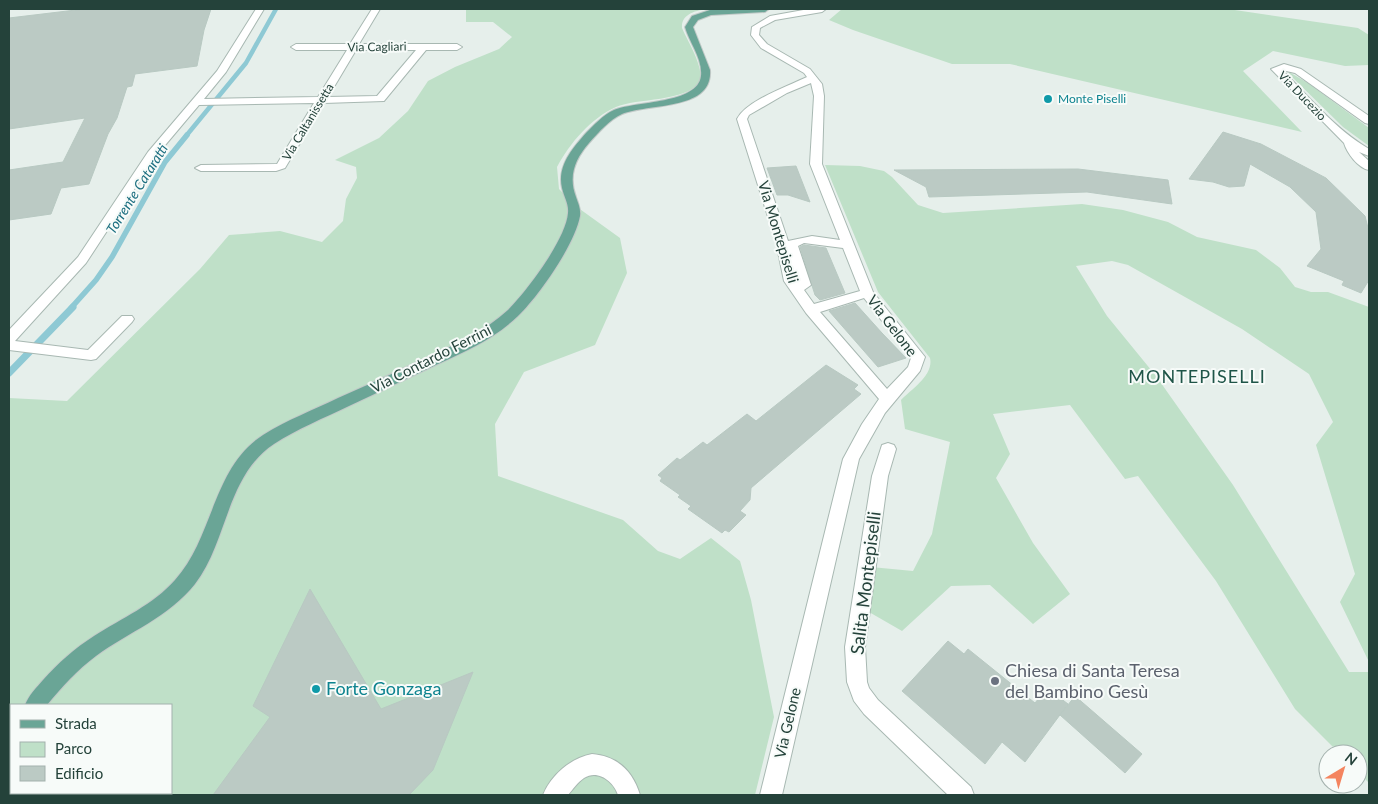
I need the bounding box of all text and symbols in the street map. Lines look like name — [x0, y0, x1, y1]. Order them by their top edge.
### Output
street label: Via Cagliari — [347, 38, 407, 55]
street label: Via Ducezio — [1275, 68, 1330, 124]
street label: Via Caltanissetta — [279, 80, 337, 163]
place label: Monte Piselli — [1058, 91, 1126, 106]
marker: Monte Piselli — [1042, 93, 1054, 105]
water label: Torrente Cataratti — [102, 141, 171, 237]
street label: Via Montepiselli — [755, 178, 803, 285]
street label: Via Gelone — [864, 291, 922, 360]
street label: Via Contardo Ferrini — [367, 320, 494, 396]
district label: MONTEPISELLI — [1128, 365, 1266, 387]
street label: Salita Montepiselli — [845, 510, 885, 656]
place label: Chiesa di Santa Teresa del Bambino Gesù — [1005, 659, 1180, 702]
marker: Chiesa di Santa Teresa del Bambino Gesù — [989, 675, 1001, 687]
place label: Forte Gonzaga — [326, 677, 441, 699]
marker: Forte Gonzaga — [310, 683, 322, 695]
street label: Via Gelone — [770, 686, 804, 760]
legend — [10, 704, 172, 794]
text: Strada — [55, 714, 97, 732]
text: Parco — [55, 739, 92, 757]
north arrow — [1318, 744, 1368, 794]
text: N — [1342, 748, 1361, 768]
text: Edificio — [55, 764, 103, 782]

